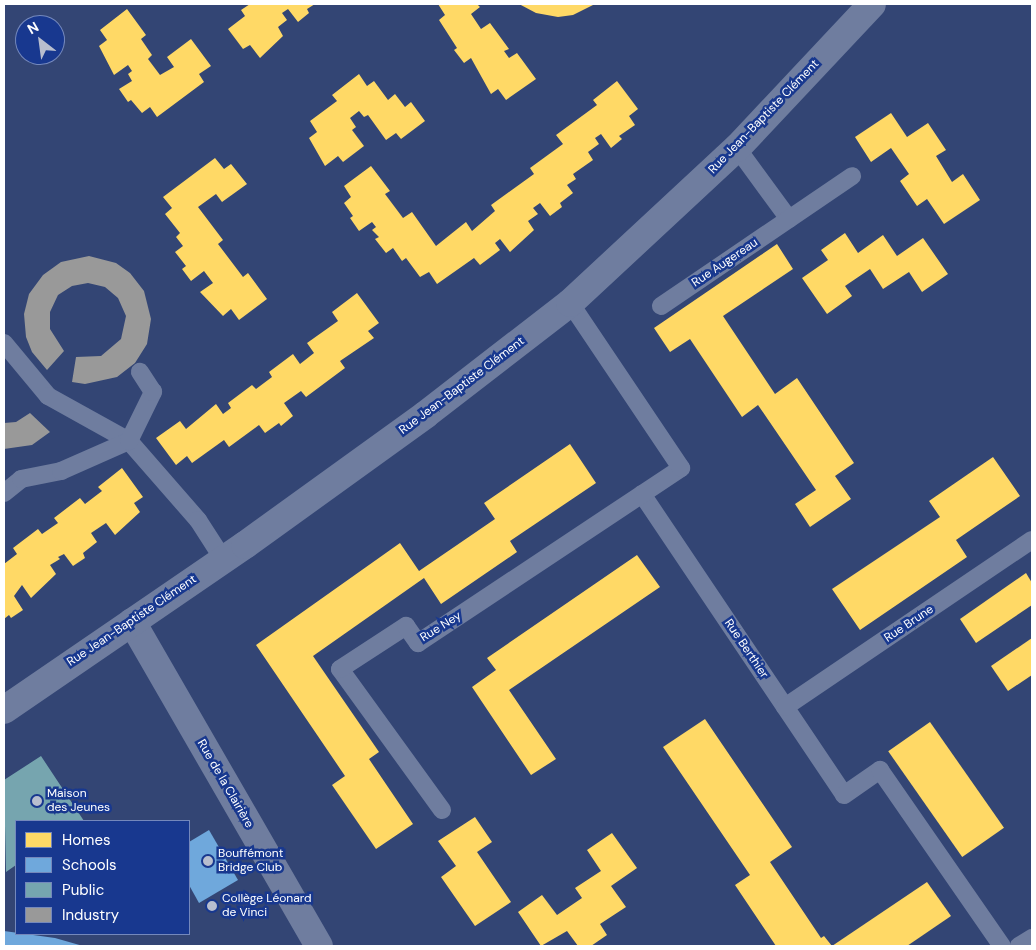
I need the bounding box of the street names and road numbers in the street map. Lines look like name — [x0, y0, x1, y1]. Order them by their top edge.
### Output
street label: Rue Jean-Baptiste Clément — [706, 57, 822, 177]
street label: Rue Augereau — [689, 236, 761, 290]
street label: Rue Jean-Baptiste Clément — [397, 334, 527, 438]
street label: Rue Jean-Baptiste Clément — [65, 572, 199, 670]
street label: Rue Brune — [882, 602, 936, 646]
street label: Rue Ney — [418, 609, 464, 645]
street label: Rue Berthier — [721, 617, 771, 681]
street label: Rue de la Clairière — [194, 737, 256, 831]

